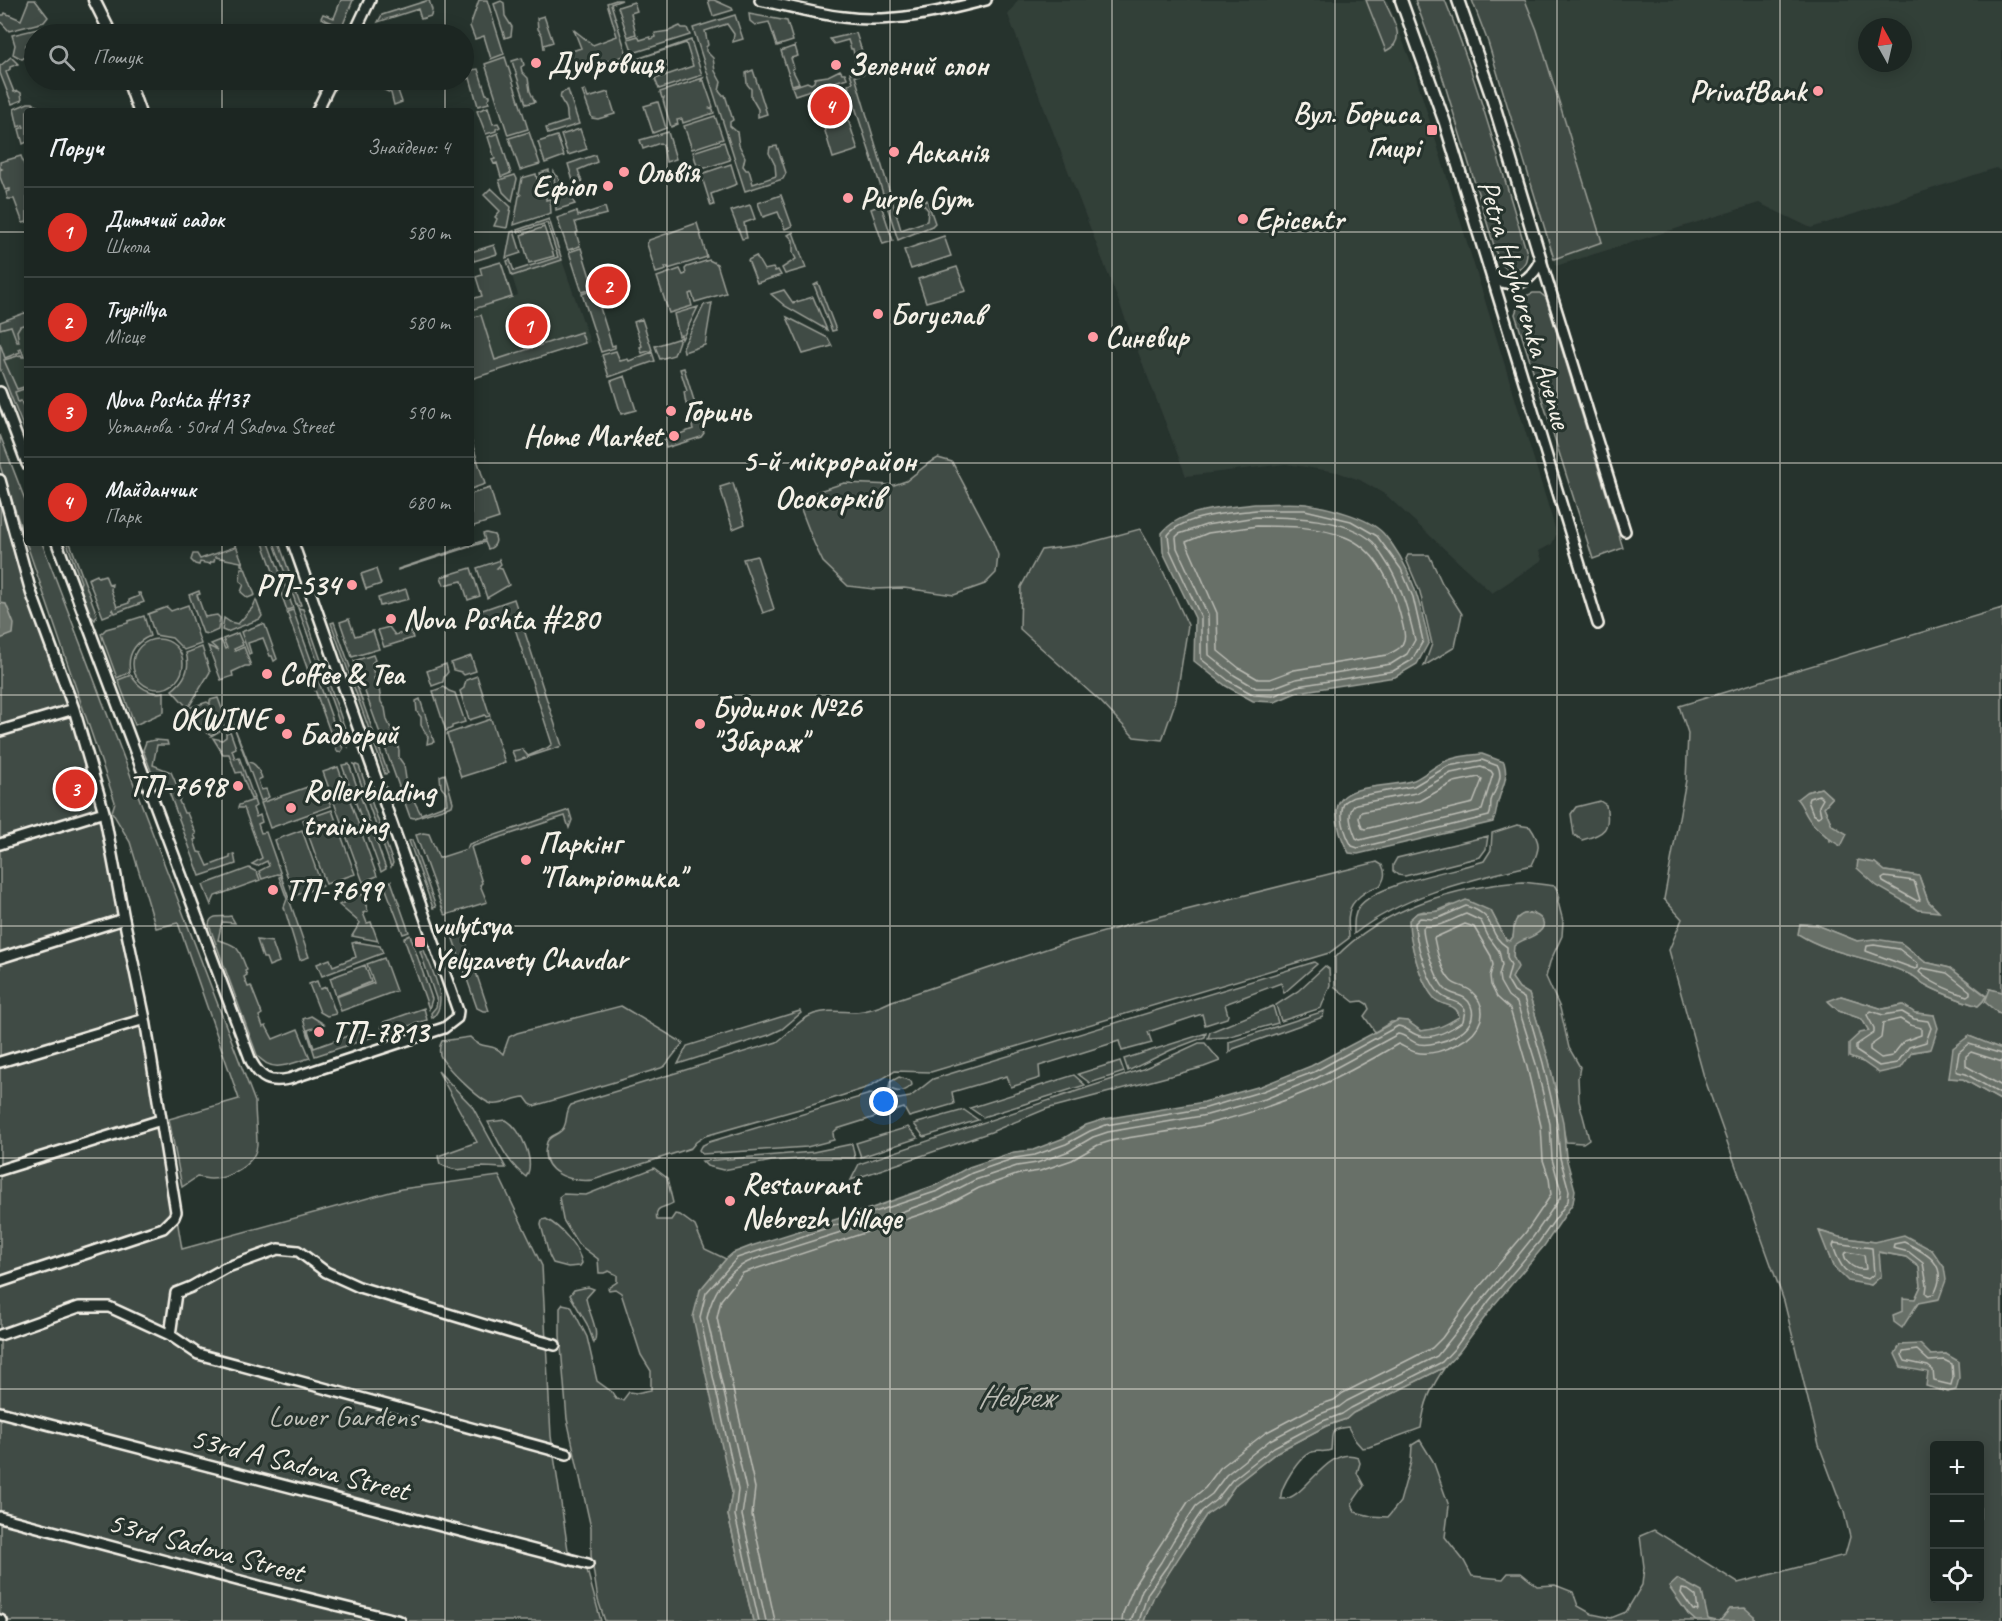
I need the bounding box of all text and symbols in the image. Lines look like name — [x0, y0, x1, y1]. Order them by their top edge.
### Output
north arrow — [1858, 18, 1912, 72]
search box — [24, 24, 474, 90]
icon: search — [45, 41, 78, 74]
text: Пошук — [93, 43, 142, 71]
place label: Дубровиця — [548, 44, 665, 82]
place label: Зелений слон — [848, 46, 991, 84]
marker: Дубровиця — [529, 56, 543, 70]
marker: Зелений слон — [829, 58, 843, 72]
place label: PrivatBank — [1690, 72, 1809, 110]
pin: 4 — [810, 84, 850, 128]
marker: PrivatBank — [1811, 84, 1825, 98]
place label: Вул. Бориса Гмирі — [1293, 94, 1424, 166]
marker: Вул. Бориса Гмирі — [1425, 123, 1439, 137]
text: Поруч — [48, 131, 104, 164]
place label: Асканія — [906, 133, 990, 171]
text: Знайдено: 4 — [368, 135, 450, 160]
marker: Асканія — [887, 145, 901, 159]
place label: Ольвія — [636, 153, 701, 191]
marker: Ольвія — [617, 165, 631, 179]
place label: Ефіоп — [532, 167, 598, 205]
street label: Petra Hryhorenka Avenue — [1469, 175, 1582, 435]
marker: Ефіоп — [601, 179, 615, 193]
place label: Purple Gym — [860, 179, 974, 217]
marker: Purple Gym — [841, 191, 855, 205]
place label: Epicentr — [1255, 200, 1347, 238]
text: Дитячий садок — [105, 206, 225, 234]
marker: Epicentr — [1236, 212, 1250, 226]
text: 1 — [63, 220, 72, 245]
text: 580 m — [407, 220, 450, 245]
text: Школа — [105, 234, 149, 259]
pin: 2 — [588, 264, 628, 308]
place label: Богуслав — [890, 295, 990, 334]
text: Trypillya — [105, 296, 166, 324]
pin: 1 — [508, 304, 548, 348]
marker: Богуслав — [871, 307, 885, 321]
text: 2 — [63, 310, 72, 335]
text: 580 m — [407, 310, 450, 335]
place label: Синевир — [1105, 318, 1191, 356]
text: Місце — [105, 324, 145, 349]
marker: Синевир — [1086, 330, 1100, 344]
text: Nova Poshta #137 — [105, 386, 248, 414]
place label: Горинь — [683, 392, 752, 430]
text: 3 — [63, 400, 72, 425]
text: 590 m — [407, 400, 450, 425]
marker: Горинь — [664, 404, 678, 418]
text: Установа · 50rd A Sadova Street — [105, 414, 334, 439]
place label: Home Market — [523, 417, 665, 455]
marker: Home Market — [667, 429, 681, 443]
district label: 5-й мікрорайон Осокорків — [742, 440, 918, 518]
text: Майданчик — [105, 476, 196, 504]
text: 4 — [63, 490, 72, 515]
text: 680 m — [407, 490, 450, 515]
text: Парк — [105, 504, 141, 529]
place label: РП-534 — [256, 566, 343, 604]
marker: РП-534 — [345, 578, 359, 592]
place label: Nova Poshta #280 — [403, 600, 602, 638]
marker: Nova Poshta #280 — [384, 612, 398, 626]
place label: Coffee & Tea — [279, 655, 407, 693]
marker: Coffee & Tea — [260, 667, 274, 681]
place label: Будинок №26 "Збараж" — [712, 688, 863, 760]
place label: OKWINE — [170, 700, 273, 738]
marker: OKWINE — [273, 712, 287, 726]
place label: Бадьорий — [299, 715, 400, 753]
marker: Будинок №26 "Збараж" — [693, 717, 707, 731]
marker: Бадьорий — [280, 727, 294, 741]
pin: 3 — [56, 766, 94, 812]
place label: ТП-7698 — [128, 767, 229, 805]
place label: Rollerblading training — [303, 772, 438, 844]
marker: ТП-7698 — [231, 779, 245, 793]
marker: Rollerblading training — [284, 801, 298, 815]
place label: Паркінг "Патріотика" — [538, 824, 692, 896]
marker: Паркінг "Патріотика" — [519, 853, 533, 867]
place label: ТП-7699 — [285, 871, 386, 909]
marker: ТП-7699 — [266, 883, 280, 897]
place label: vulytsya Yelyzavety Chavdar — [432, 906, 630, 979]
marker: vulytsya Yelyzavety Chavdar — [413, 935, 427, 949]
place label: ТП-7813 — [331, 1013, 431, 1051]
marker: ТП-7813 — [312, 1025, 326, 1039]
your location — [869, 1087, 898, 1116]
place label: Restaurant Nebrezh Village — [742, 1165, 903, 1237]
marker: Restaurant Nebrezh Village — [723, 1194, 737, 1208]
water label: Небреж — [977, 1376, 1060, 1417]
park label: Lower Gardens — [268, 1397, 421, 1435]
street label: 53rd A Sadova Street — [187, 1419, 416, 1510]
map controls — [1930, 1441, 1984, 1603]
button: + — [1930, 1441, 1984, 1495]
button: − — [1930, 1495, 1984, 1549]
street label: 53rd Sadova Street — [104, 1503, 311, 1592]
button: locate — [1930, 1549, 1984, 1603]

